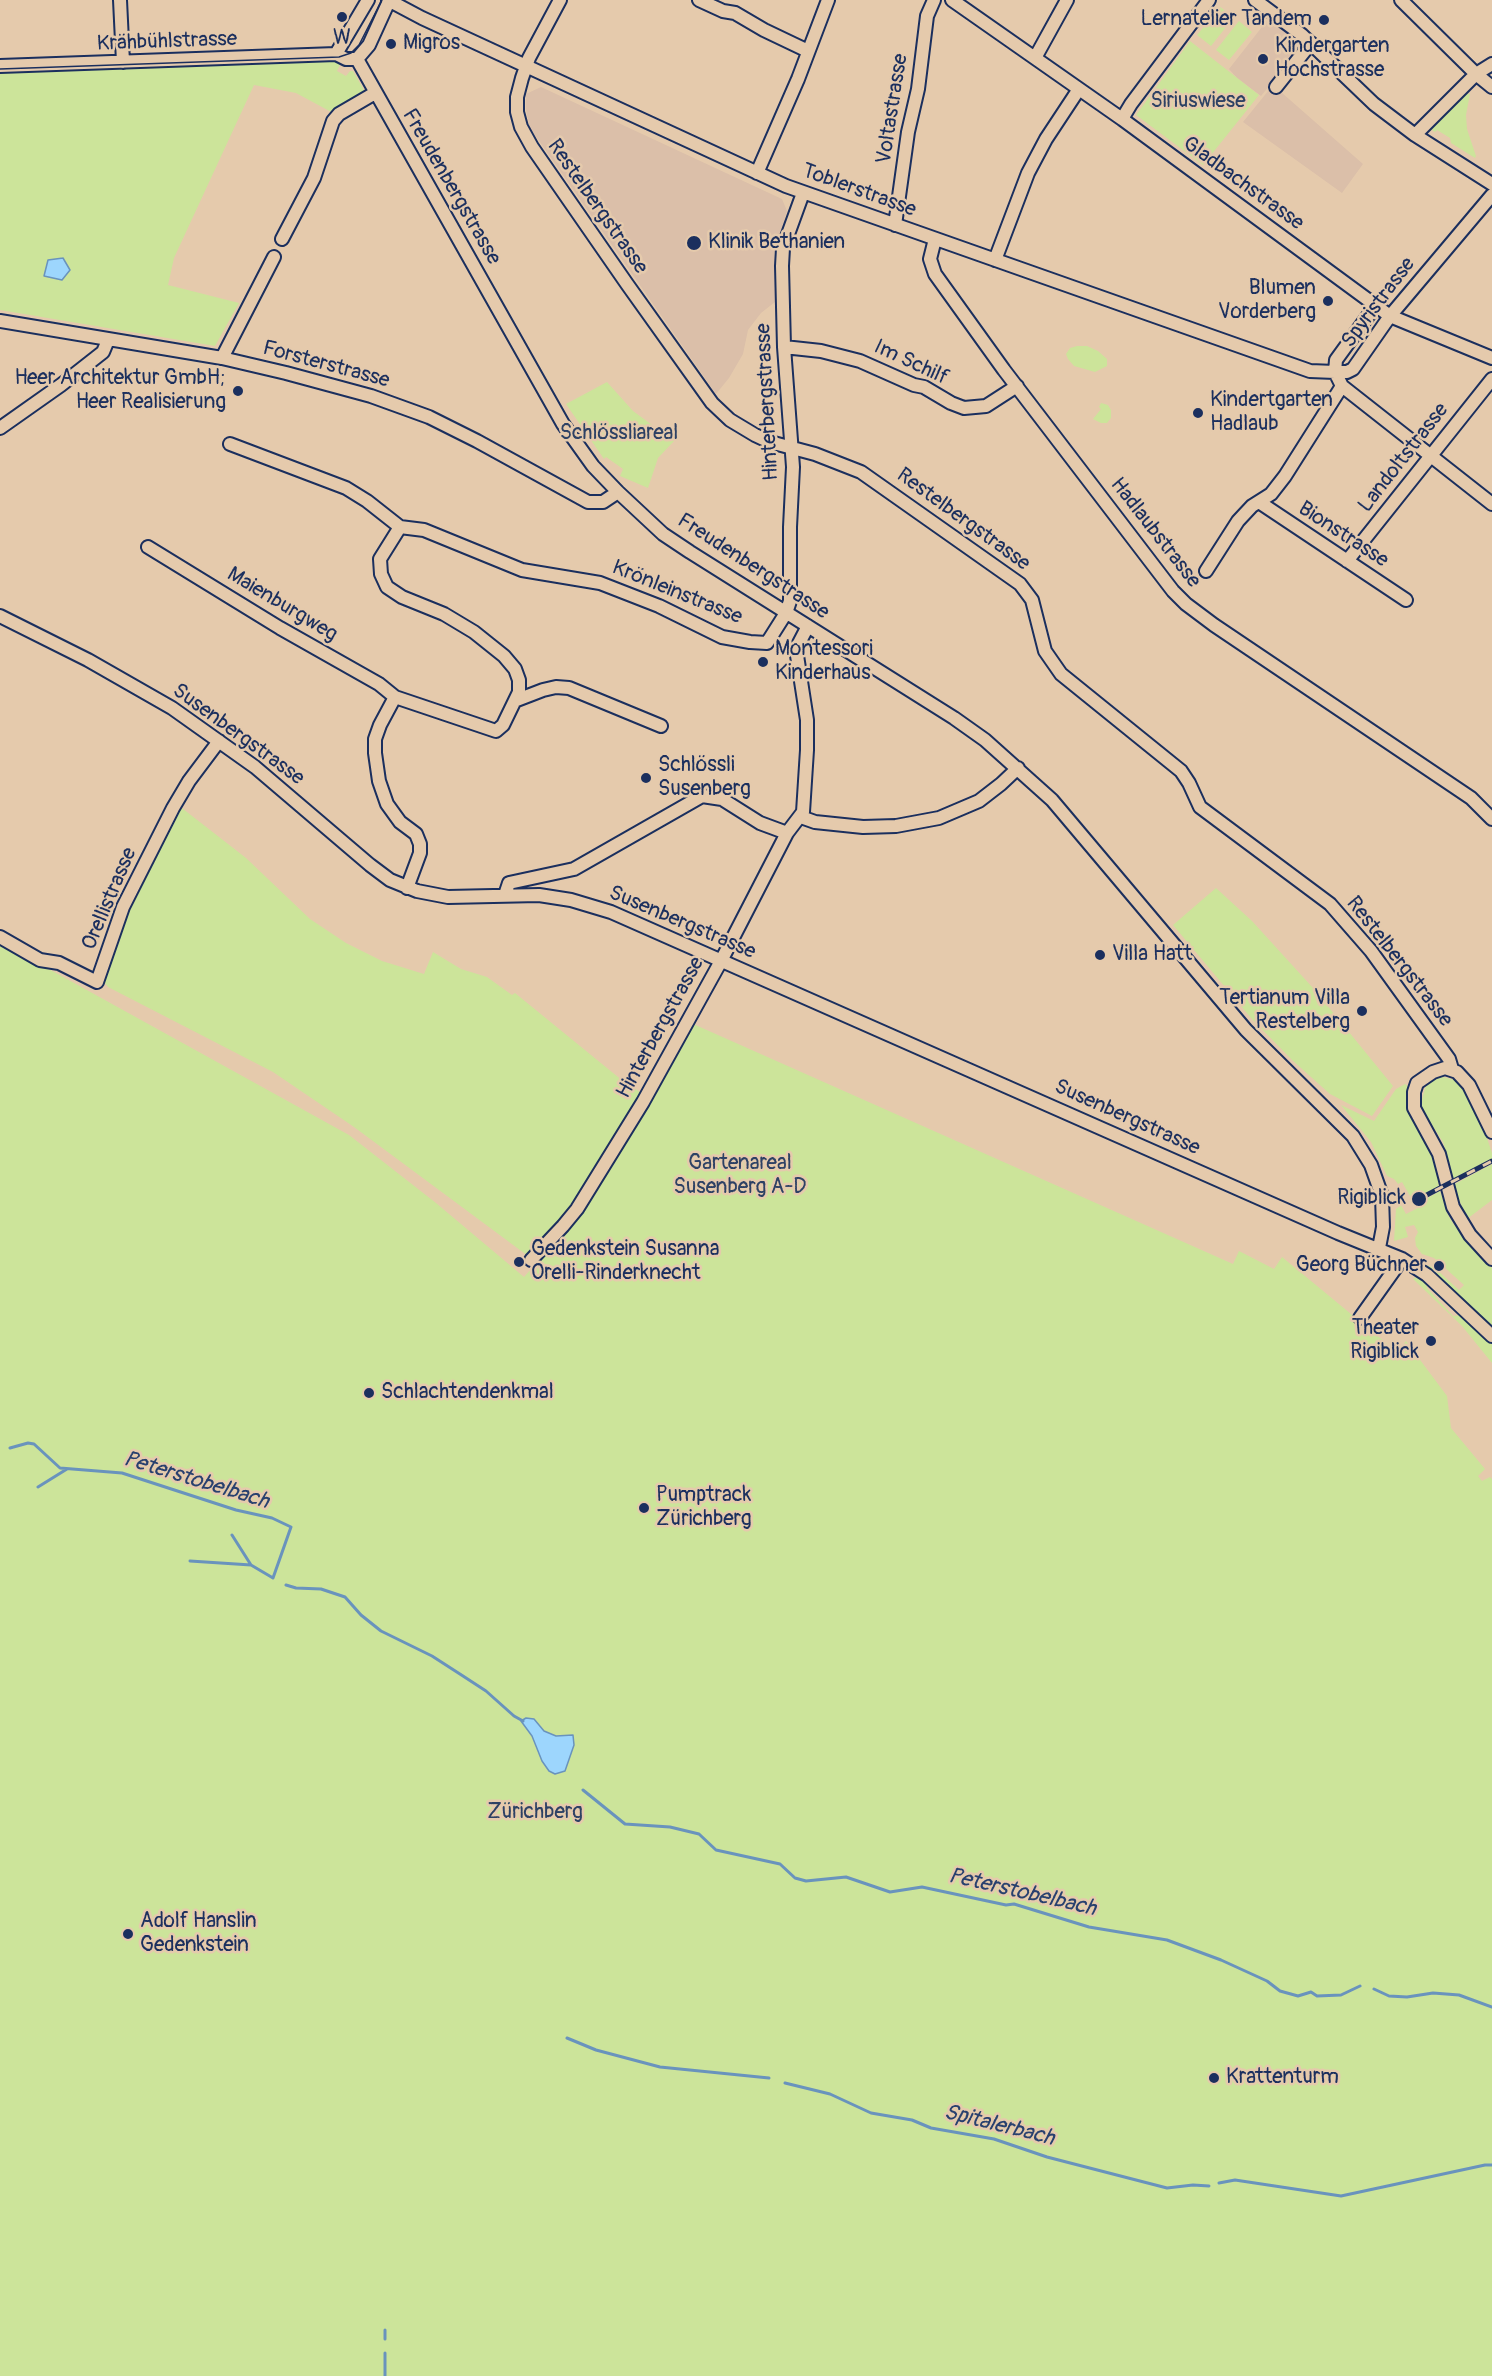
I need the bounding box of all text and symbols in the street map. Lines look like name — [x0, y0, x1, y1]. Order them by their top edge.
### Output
place label: Lernatelier Tandem — [1141, 7, 1312, 33]
marker: W — [335, 10, 349, 24]
marker: Lernatelier Tandem — [1317, 13, 1331, 27]
place label: W — [333, 26, 351, 52]
street label: Krähbühlstrasse — [96, 27, 238, 57]
place label: Migros — [403, 31, 460, 57]
place label: Kindergarten Hochstrasse — [1275, 34, 1390, 84]
marker: Migros — [384, 37, 398, 51]
street label: Voltastrasse — [872, 52, 914, 166]
marker: Kindergarten Hochstrasse — [1256, 52, 1270, 66]
park label: Siriuswiese — [1150, 89, 1246, 115]
street label: Freudenbergstrasse — [396, 105, 506, 269]
street label: Gladbachstrasse — [1178, 132, 1308, 236]
street label: Restelbergstrasse — [541, 135, 653, 279]
street label: Toblerstrasse — [799, 159, 919, 223]
place label: Klinik Bethanien — [708, 230, 845, 256]
marker: Klinik Bethanien — [685, 234, 703, 252]
street label: Spyristrasse — [1337, 253, 1421, 353]
place label: Blumen Vorderberg — [1218, 276, 1316, 326]
marker: Blumen Vorderberg — [1321, 294, 1335, 308]
street label: Hinterbergstrasse — [751, 323, 785, 481]
street label: Im Schilf — [870, 335, 952, 391]
street label: Forsterstrasse — [260, 336, 392, 394]
place label: Heer Architektur GmbH; Heer Realisierung — [15, 366, 226, 416]
marker: Heer Architektur GmbH; Heer Realisierung — [231, 384, 245, 398]
place label: Kindertgarten Hadlaub — [1210, 388, 1333, 438]
street label: Landoltstrasse — [1354, 398, 1454, 518]
marker: Kindertgarten Hadlaub — [1191, 406, 1205, 420]
park label: Schlössliareal — [560, 421, 678, 447]
street label: Restelbergstrasse — [891, 463, 1035, 577]
street label: Hadlaubstrasse — [1104, 473, 1206, 593]
street label: Bionstrasse — [1293, 497, 1393, 573]
street label: Freudenbergstrasse — [672, 509, 834, 625]
street label: Krönleinstrasse — [608, 555, 746, 631]
street label: Maienburgweg — [222, 562, 342, 648]
place label: Montessori Kinderhaus — [775, 637, 873, 687]
marker: Montessori Kinderhaus — [756, 655, 770, 669]
street label: Susenbergstrasse — [167, 679, 309, 791]
place label: Schlössli Susenberg — [658, 753, 751, 803]
marker: Schlössli Susenberg — [639, 771, 653, 785]
street label: Orellistrasse — [77, 844, 143, 954]
street label: Susenbergstrasse — [605, 881, 759, 965]
street label: Restelbergstrasse — [1340, 892, 1458, 1032]
place label: Villa Hatt — [1112, 942, 1192, 968]
marker: Villa Hatt — [1093, 948, 1107, 962]
street label: Hinterbergstrasse — [612, 953, 710, 1103]
place label: Tertianum Villa Restelberg — [1219, 986, 1350, 1036]
marker: Tertianum Villa Restelberg — [1355, 1004, 1369, 1018]
street label: Susenbergstrasse — [1050, 1075, 1204, 1161]
park label: Gartenareal Susenberg A-D — [673, 1151, 807, 1201]
place label: Rigiblick — [1337, 1186, 1406, 1212]
marker: Rigiblick — [1410, 1190, 1428, 1208]
place label: Gedenkstein Susanna Orelli-Rinderknecht — [531, 1237, 719, 1287]
place label: Georg Büchner — [1296, 1253, 1427, 1279]
marker: Gedenkstein Susanna Orelli-Rinderknecht — [512, 1255, 526, 1269]
marker: Georg Büchner — [1432, 1259, 1446, 1273]
place label: Theater Rigiblick — [1350, 1316, 1419, 1366]
marker: Theater Rigiblick — [1424, 1334, 1438, 1348]
place label: Schlachtendenkmal — [381, 1380, 554, 1406]
marker: Schlachtendenkmal — [362, 1386, 376, 1400]
water label: Peterstobelbach — [120, 1446, 272, 1516]
place label: Pumptrack Zürichberg — [656, 1483, 752, 1533]
marker: Pumptrack Zürichberg — [637, 1501, 651, 1515]
park label: Zürichberg — [487, 1800, 583, 1826]
water label: Peterstobelbach — [946, 1863, 1098, 1923]
place label: Adolf Hanslin Gedenkstein — [140, 1909, 257, 1959]
marker: Adolf Hanslin Gedenkstein — [121, 1927, 135, 1941]
place label: Krattenturm — [1226, 2065, 1339, 2091]
marker: Krattenturm — [1207, 2071, 1221, 2085]
water label: Spitalerbach — [941, 2100, 1057, 2152]

